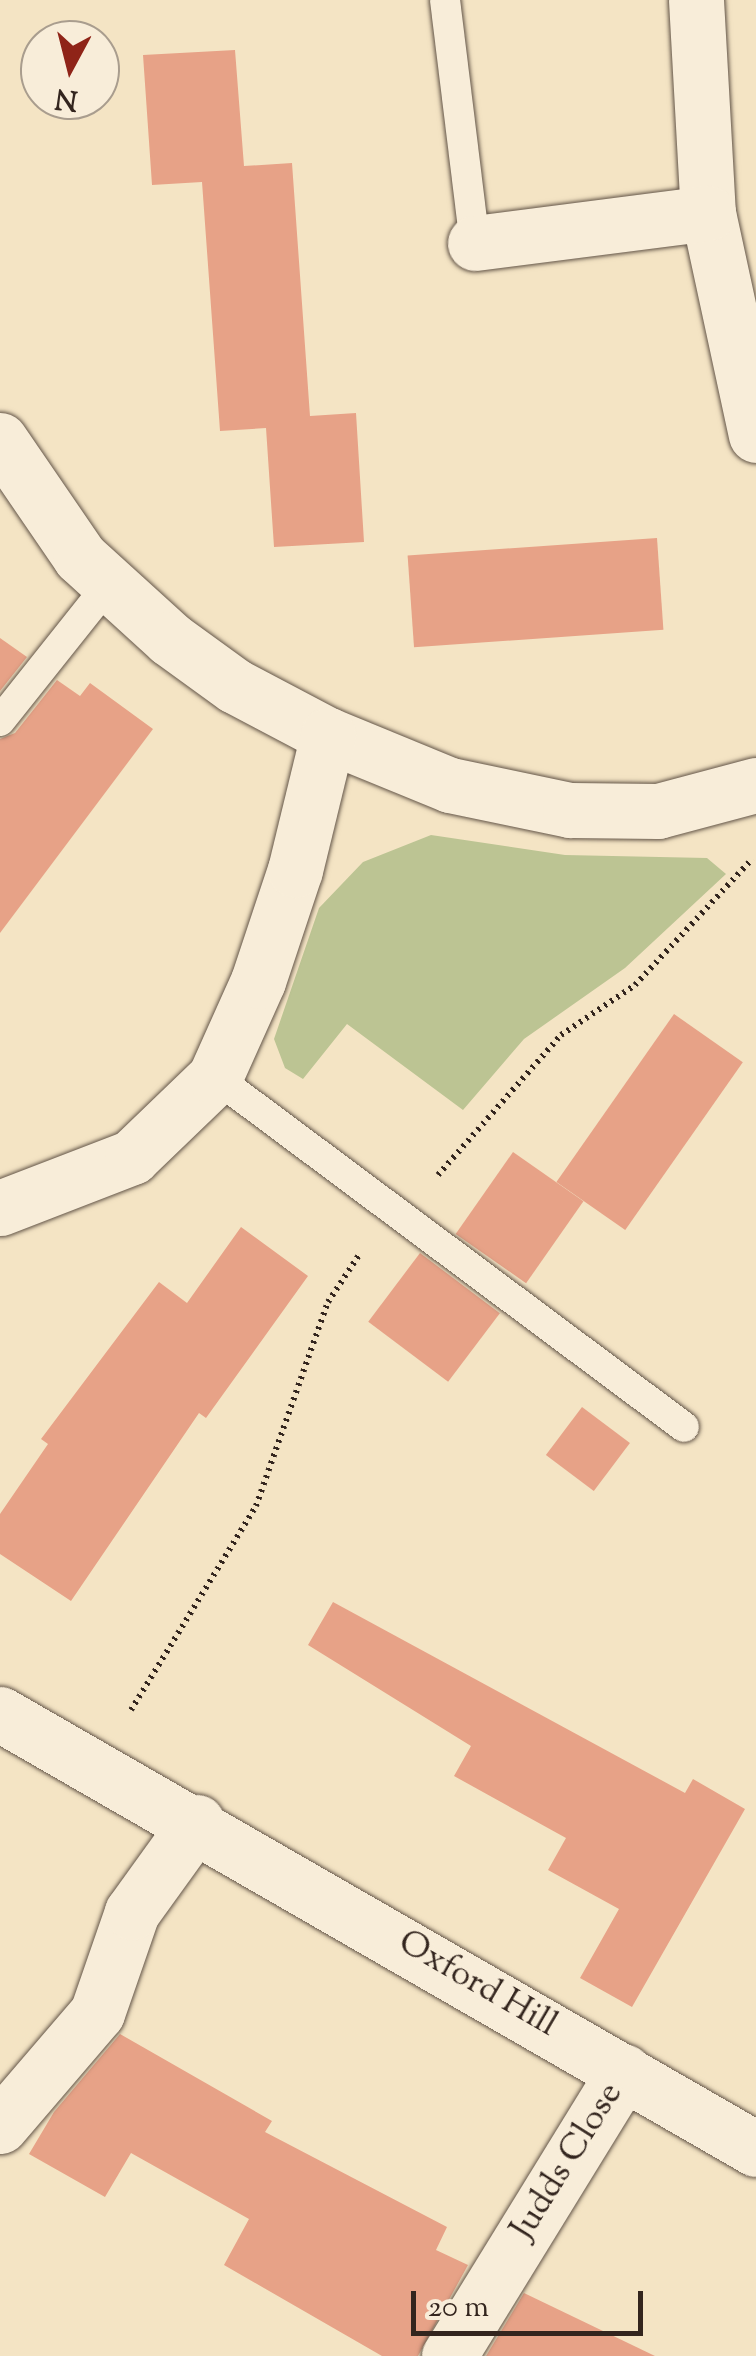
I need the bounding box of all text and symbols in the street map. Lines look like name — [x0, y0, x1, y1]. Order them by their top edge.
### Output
north arrow — [20, 20, 120, 120]
text: N — [53, 77, 80, 119]
street label: Oxford Hill — [390, 1923, 564, 2047]
street label: Judds Close — [503, 2076, 633, 2248]
scale bar — [416, 2271, 648, 2333]
text: 20 m — [428, 2287, 489, 2330]

